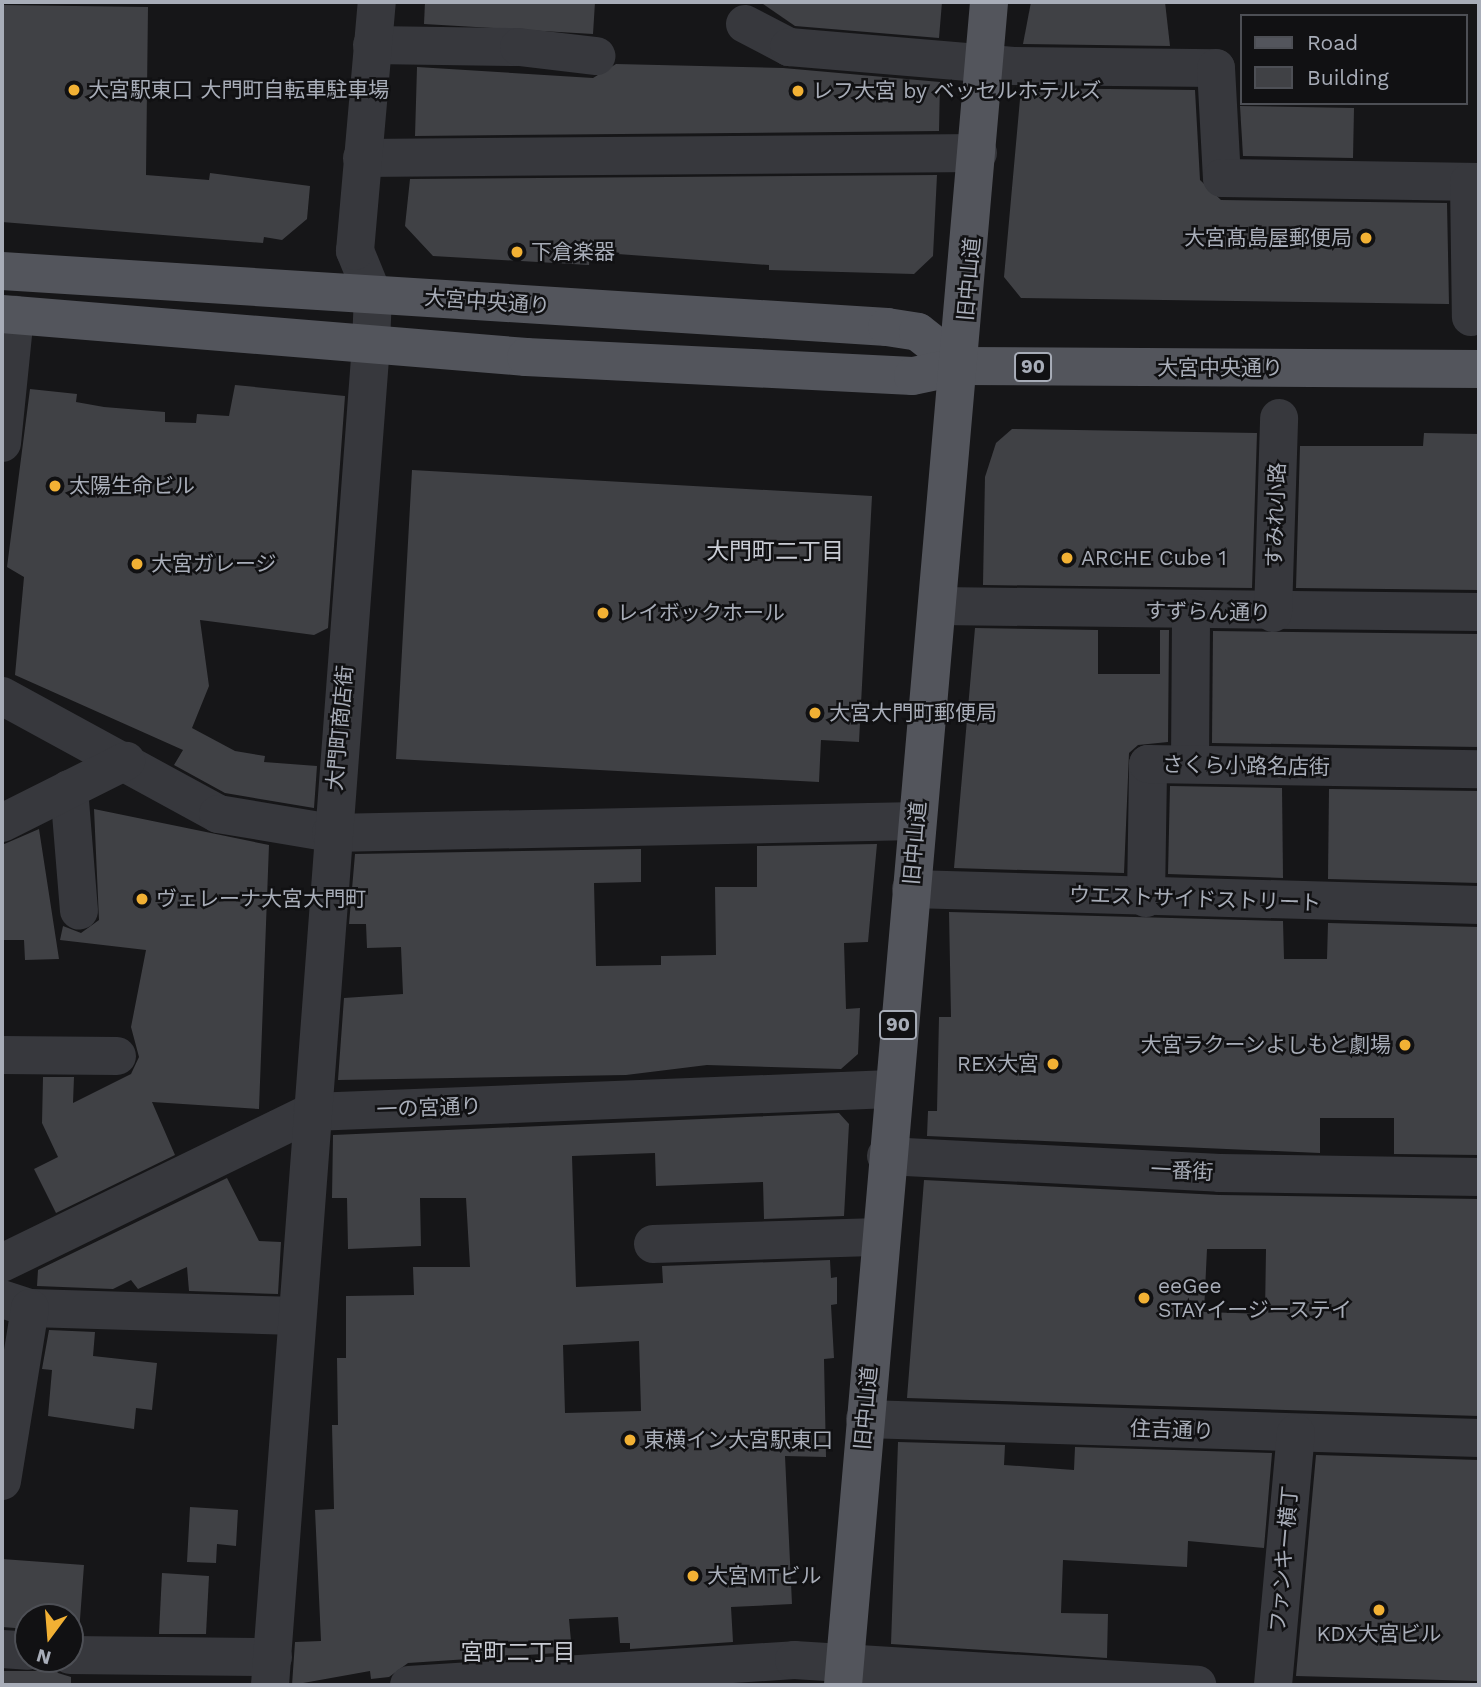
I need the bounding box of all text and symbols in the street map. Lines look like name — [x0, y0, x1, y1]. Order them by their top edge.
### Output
legend — [1240, 14, 1467, 105]
text: Road — [1307, 30, 1358, 55]
text: Building — [1307, 65, 1389, 90]
place label: 大宮駅東口 大門町自転車駐車場 — [88, 77, 389, 103]
place label: レフ大宮 by ベッセルホテルズ — [812, 78, 1102, 104]
marker: 大宮駅東口 大門町自転車駐車場 — [66, 82, 82, 98]
marker: レフ大宮 by ベッセルホテルズ — [790, 83, 806, 99]
place label: 大宮髙島屋郵便局 — [1184, 225, 1352, 251]
marker: 大宮髙島屋郵便局 — [1358, 230, 1374, 246]
street label: 旧中山道 — [953, 236, 985, 322]
place label: 下倉楽器 — [531, 239, 615, 265]
marker: 下倉楽器 — [509, 244, 525, 260]
street label: 大宮中央通り — [423, 285, 551, 319]
road number: 90 — [1014, 352, 1052, 382]
street label: 大宮中央通り — [1157, 355, 1283, 381]
street label: すみれ小路 — [1262, 462, 1290, 568]
place label: 太陽生命ビル — [69, 473, 195, 499]
marker: 太陽生命ビル — [47, 478, 63, 494]
district label: 大門町二丁目 — [706, 538, 844, 566]
place label: ARCHE Cube 1 — [1081, 545, 1227, 571]
marker: ARCHE Cube 1 — [1059, 550, 1075, 566]
place label: 大宮ガレージ — [151, 551, 277, 577]
marker: 大宮ガレージ — [129, 556, 145, 572]
street label: すずらん通り — [1145, 598, 1271, 626]
place label: レイボックホール — [617, 600, 785, 626]
marker: レイボックホール — [595, 605, 611, 621]
street label: 大門町商店街 — [322, 664, 358, 792]
place label: 大宮大門町郵便局 — [829, 700, 997, 726]
marker: 大宮大門町郵便局 — [807, 705, 823, 721]
street label: さくら小路名店街 — [1162, 752, 1330, 780]
street label: 旧中山道 — [899, 800, 931, 886]
street label: ウエストサイドストリート — [1069, 882, 1321, 916]
place label: ヴェレーナ大宮大門町 — [156, 886, 366, 912]
marker: ヴェレーナ大宮大門町 — [134, 891, 150, 907]
road number: 90 — [879, 1009, 917, 1040]
place label: 大宮ラクーンよしもと劇場 — [1139, 1032, 1391, 1058]
marker: 大宮ラクーンよしもと劇場 — [1397, 1037, 1413, 1053]
place label: REX大宮 — [957, 1051, 1039, 1077]
marker: REX大宮 — [1045, 1056, 1061, 1072]
street label: 一の宮通り — [376, 1094, 482, 1122]
street label: 一番街 — [1150, 1157, 1214, 1185]
place label: eeGee STAYイージーステイ — [1158, 1273, 1353, 1323]
marker: eeGee STAYイージーステイ — [1136, 1290, 1152, 1306]
street label: 旧中山道 — [850, 1365, 882, 1451]
street label: 住吉通り — [1130, 1416, 1214, 1444]
place label: 東横イン大宮駅東口 — [644, 1427, 833, 1453]
marker: 東横イン大宮駅東口 — [622, 1432, 638, 1448]
street label: ファンキー横丁 — [1265, 1485, 1303, 1633]
place label: 大宮MTビル — [707, 1563, 822, 1589]
marker: 大宮MTビル — [685, 1568, 701, 1584]
marker: KDX大宮ビル — [1371, 1602, 1387, 1618]
north arrow — [14, 1603, 84, 1673]
place label: KDX大宮ビル — [1316, 1621, 1442, 1647]
district label: 宮町二丁目 — [461, 1639, 575, 1667]
text: N — [34, 1644, 54, 1670]

